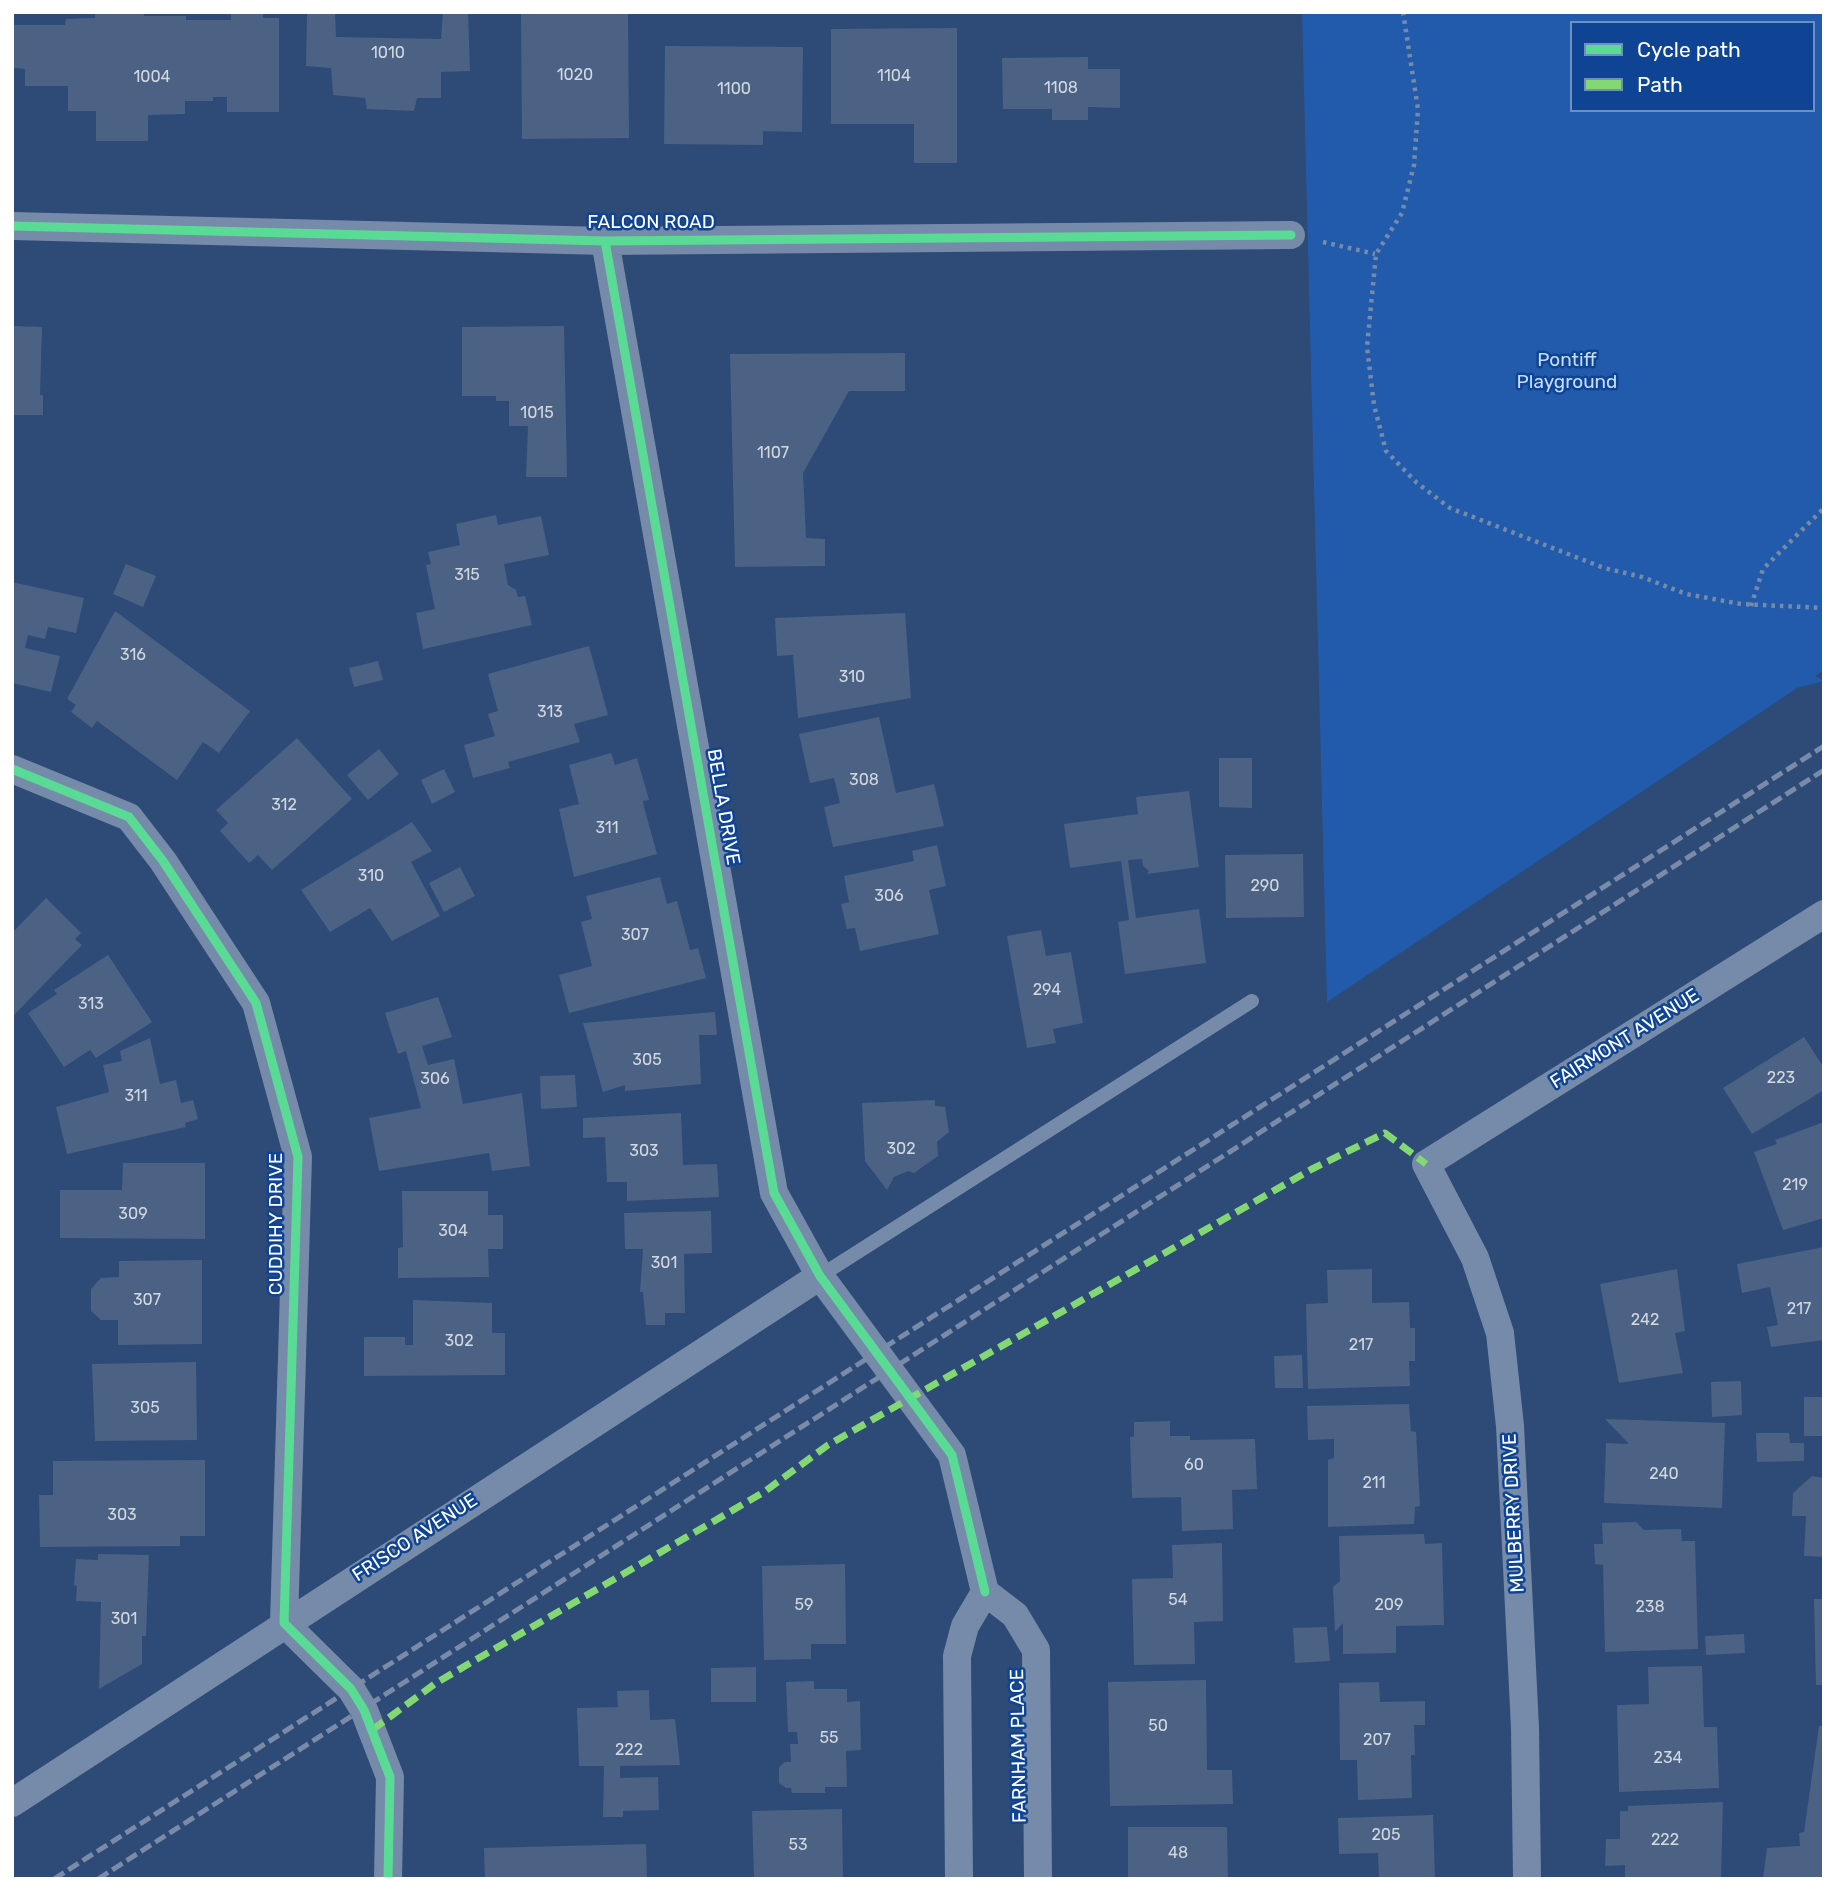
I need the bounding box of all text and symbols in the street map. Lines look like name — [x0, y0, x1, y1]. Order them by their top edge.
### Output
legend — [1570, 21, 1815, 112]
text: Cycle path — [1637, 37, 1741, 62]
house number: 1010 — [371, 43, 405, 63]
house number: 1020 — [557, 65, 593, 85]
house number: 1104 — [877, 66, 911, 86]
house number: 1004 — [133, 67, 171, 87]
text: Path — [1637, 72, 1683, 97]
house number: 1108 — [1044, 78, 1078, 98]
house number: 1100 — [717, 79, 751, 99]
street label: FALCON ROAD — [587, 212, 715, 234]
park label: Pontiff Playground — [1517, 350, 1617, 394]
house number: 1015 — [520, 403, 554, 423]
house number: 1107 — [757, 443, 789, 463]
house number: 315 — [454, 565, 480, 585]
house number: 316 — [120, 645, 146, 665]
house number: 310 — [839, 667, 865, 687]
house number: 313 — [537, 702, 563, 722]
street label: BELLA DRIVE — [702, 747, 744, 867]
house number: 308 — [849, 770, 879, 790]
house number: 312 — [271, 795, 297, 815]
house number: 311 — [595, 818, 619, 838]
house number: 310 — [358, 866, 384, 886]
house number: 290 — [1250, 876, 1280, 896]
house number: 306 — [874, 886, 904, 906]
house number: 307 — [621, 925, 649, 945]
house number: 294 — [1033, 980, 1061, 1000]
street label: FAIRMONT AVENUE — [1546, 984, 1704, 1094]
house number: 313 — [78, 994, 104, 1014]
house number: 305 — [632, 1050, 662, 1070]
house number: 223 — [1767, 1068, 1795, 1088]
house number: 306 — [420, 1069, 450, 1089]
house number: 311 — [124, 1086, 148, 1106]
house number: 302 — [886, 1139, 916, 1159]
house number: 303 — [629, 1141, 659, 1161]
street label: CUDDIHY DRIVE — [266, 1153, 288, 1295]
house number: 219 — [1782, 1175, 1808, 1195]
house number: 309 — [118, 1204, 148, 1224]
house number: 304 — [438, 1221, 468, 1241]
house number: 301 — [651, 1253, 677, 1273]
house number: 307 — [133, 1290, 161, 1310]
house number: 217 — [1787, 1299, 1811, 1319]
house number: 242 — [1631, 1310, 1659, 1330]
house number: 302 — [444, 1331, 474, 1351]
house number: 217 — [1349, 1335, 1373, 1355]
house number: 305 — [130, 1398, 160, 1418]
street label: MULBERRY DRIVE — [1498, 1433, 1530, 1593]
house number: 60 — [1184, 1455, 1204, 1475]
house number: 240 — [1649, 1464, 1679, 1484]
house number: 211 — [1362, 1473, 1386, 1493]
street label: FRISCO AVENUE — [348, 1489, 482, 1587]
house number: 303 — [107, 1505, 137, 1525]
house number: 54 — [1168, 1590, 1188, 1610]
house number: 59 — [795, 1595, 813, 1615]
house number: 209 — [1374, 1595, 1404, 1615]
house number: 238 — [1635, 1597, 1665, 1617]
house number: 301 — [111, 1609, 137, 1629]
street label: FARNHAM PLACE — [1006, 1669, 1032, 1823]
house number: 50 — [1148, 1716, 1168, 1736]
house number: 55 — [819, 1728, 839, 1748]
house number: 207 — [1363, 1730, 1391, 1750]
house number: 222 — [615, 1740, 643, 1760]
house number: 234 — [1654, 1748, 1682, 1768]
house number: 205 — [1371, 1825, 1401, 1845]
house number: 222 — [1651, 1830, 1679, 1850]
house number: 53 — [788, 1835, 808, 1855]
house number: 48 — [1168, 1843, 1188, 1863]

